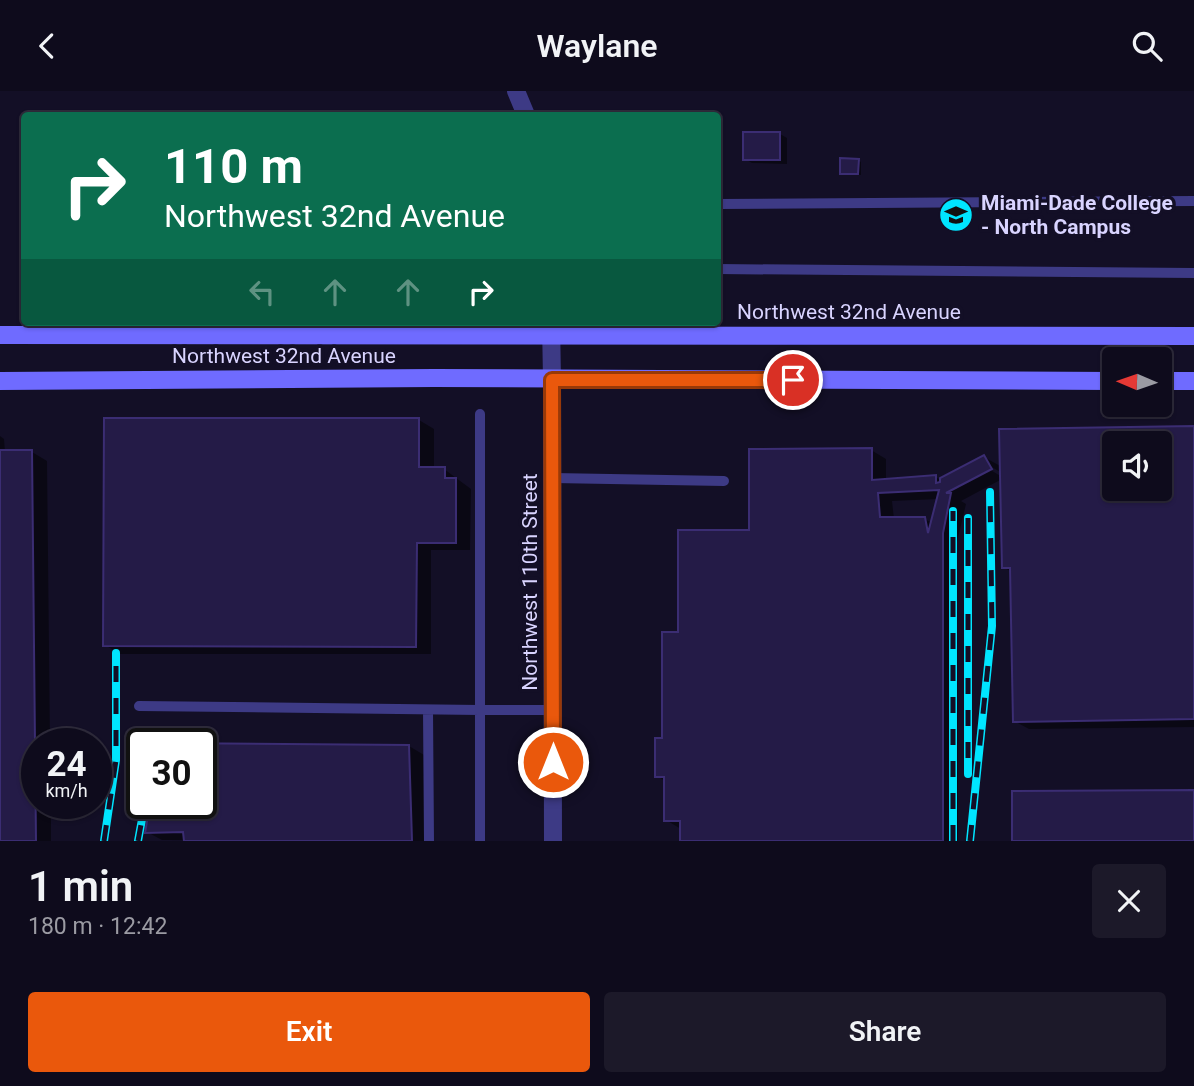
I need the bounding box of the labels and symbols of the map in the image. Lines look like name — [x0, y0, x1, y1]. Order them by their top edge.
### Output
place label: Miami-Dade College - North Campus — [981, 191, 1173, 239]
school or university icon: Miami-Dade College - North Campus — [937, 196, 975, 234]
street label: Northwest 32nd Avenue — [737, 300, 961, 324]
street label: Northwest 32nd Avenue — [172, 344, 396, 368]
north arrow — [1102, 347, 1172, 417]
pin — [763, 350, 823, 410]
street label: Northwest 110th Street — [518, 473, 542, 691]
position arrow — [516, 725, 590, 799]
speed limit sign: 30 — [126, 728, 217, 819]

